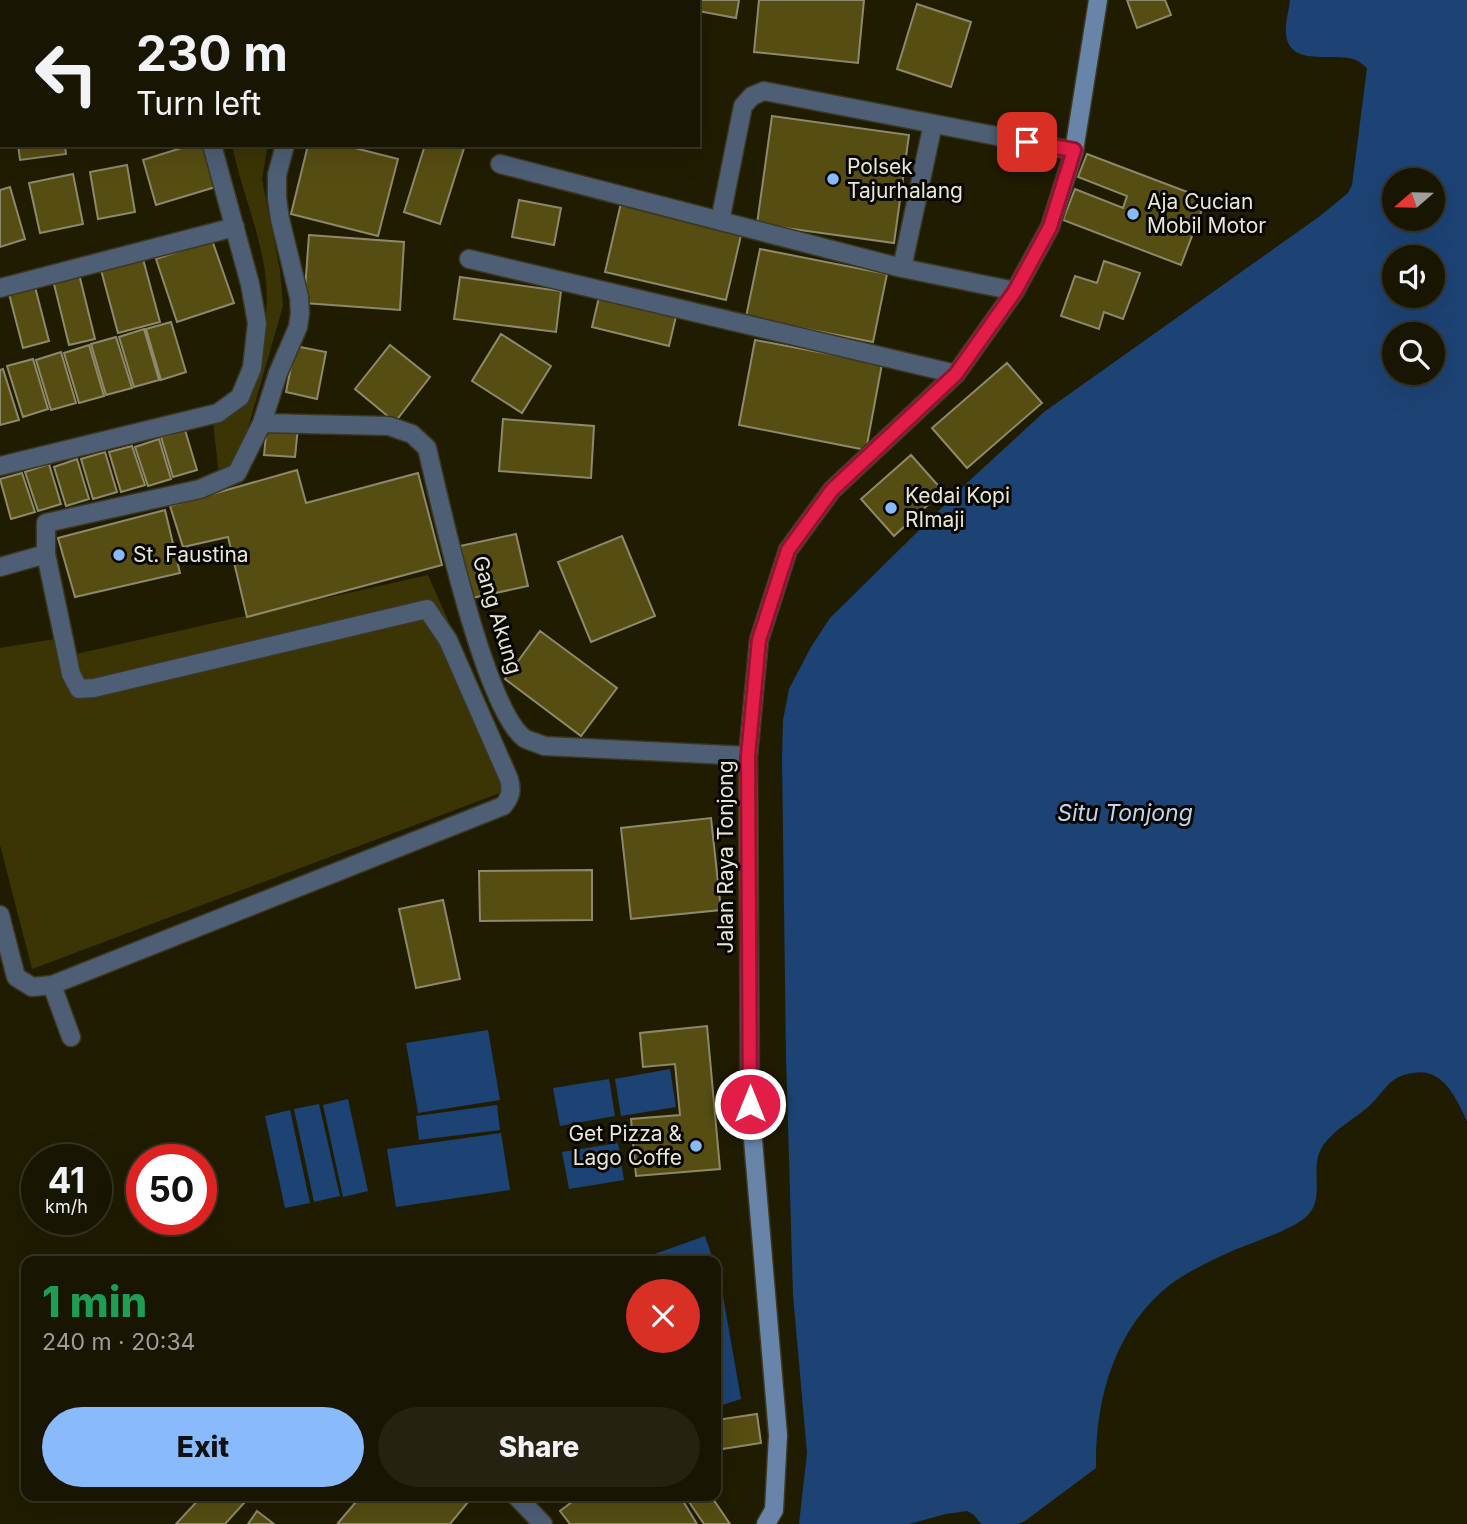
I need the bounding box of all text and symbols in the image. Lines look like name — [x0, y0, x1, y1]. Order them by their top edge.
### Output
text: 230 m — [136, 24, 288, 83]
icon: left — [21, 28, 112, 119]
text: Turn left — [136, 84, 261, 123]
pin — [997, 112, 1057, 172]
icon: arrive — [1008, 123, 1046, 161]
place label: Polsek Tajurhalang — [847, 154, 963, 203]
north arrow — [1382, 168, 1446, 231]
map controls — [1382, 168, 1445, 385]
marker: Polsek Tajurhalang — [825, 171, 841, 187]
place label: Aja Cucian Mobil Motor — [1147, 189, 1266, 238]
marker: Aja Cucian Mobil Motor — [1125, 206, 1141, 222]
button: sound — [1382, 245, 1445, 308]
button: search — [1382, 322, 1445, 385]
place label: Kedai Kopi RImaji — [905, 483, 1010, 532]
marker: Kedai Kopi RImaji — [883, 500, 899, 516]
place label: St. Faustina — [133, 542, 249, 567]
marker: St. Faustina — [111, 547, 127, 563]
street label: Gang Akung — [468, 553, 527, 677]
street label: Jalan Raya Tonjong — [713, 760, 738, 954]
water label: Situ Tonjong — [1057, 799, 1193, 827]
position arrow — [713, 1067, 787, 1141]
place label: Get Pizza & Lago Coffe — [568, 1121, 682, 1170]
marker: Get Pizza & Lago Coffe — [688, 1138, 704, 1154]
speed limit sign: 50 — [126, 1144, 217, 1235]
text: 41 — [48, 1159, 85, 1201]
text: km/h — [45, 1196, 88, 1217]
text: 1 min — [42, 1276, 147, 1327]
button: close — [626, 1279, 700, 1353]
text: 240 m · 20:34 — [42, 1328, 195, 1356]
button: Exit — [42, 1407, 364, 1487]
button: Share — [378, 1407, 700, 1487]

